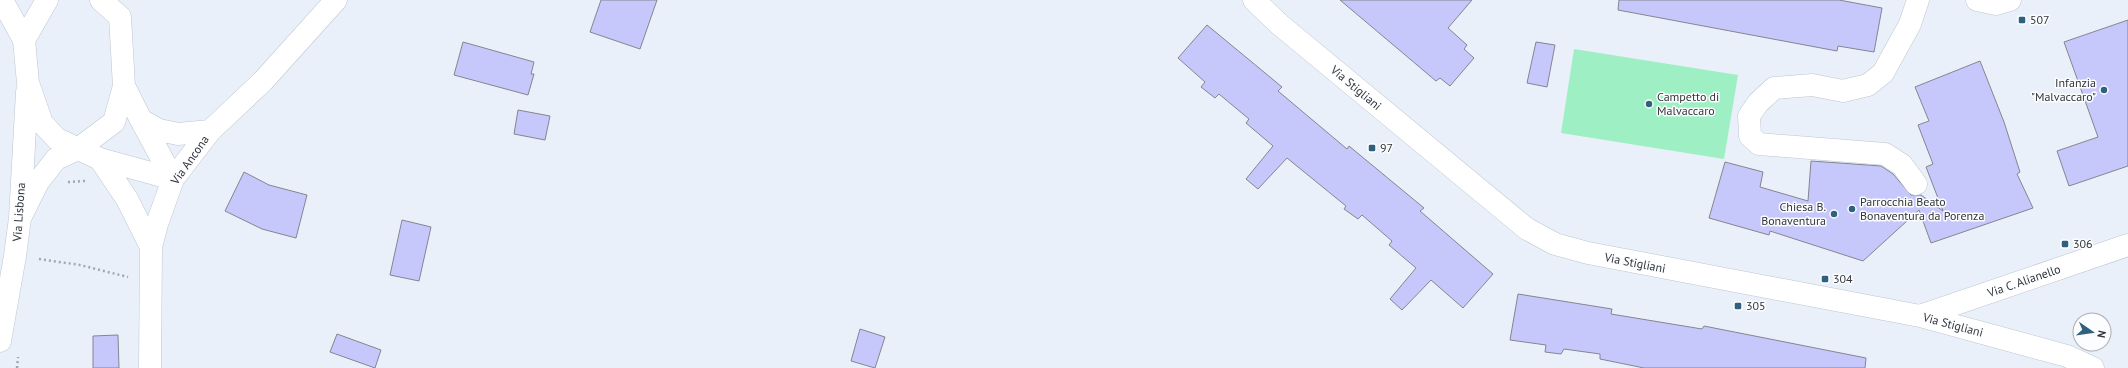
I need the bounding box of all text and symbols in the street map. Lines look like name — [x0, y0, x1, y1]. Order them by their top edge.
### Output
place label: 507 — [2030, 12, 2050, 27]
marker: 507 — [2017, 15, 2027, 25]
street label: Via Stigliani — [1327, 61, 1385, 113]
place label: Infanzia "Malvaccaro" — [2031, 75, 2096, 104]
marker: Infanzia "Malvaccaro" — [2099, 85, 2109, 95]
place label: Campetto di Malvaccaro — [1657, 89, 1719, 118]
marker: Campetto di Malvaccaro — [1644, 99, 1654, 109]
street label: Via Ancona — [167, 132, 212, 188]
place label: 97 — [1380, 140, 1393, 155]
marker: 97 — [1367, 143, 1377, 153]
street label: Via Lisbona — [9, 182, 28, 243]
place label: Parrocchia Beato Bonaventura da Porenza — [1860, 194, 1984, 223]
place label: Chiesa B. Bonaventura — [1761, 199, 1826, 228]
marker: Parrocchia Beato Bonaventura da Porenza — [1847, 204, 1857, 214]
marker: Chiesa B. Bonaventura — [1829, 209, 1839, 219]
place label: 306 — [2073, 236, 2093, 251]
marker: 306 — [2060, 239, 2070, 249]
street label: Via Stigliani — [1602, 249, 1667, 276]
street label: Via C. Alianello — [1984, 261, 2062, 300]
place label: 304 — [1833, 271, 1853, 286]
marker: 304 — [1820, 274, 1830, 284]
place label: 305 — [1746, 298, 1766, 313]
marker: 305 — [1733, 301, 1743, 311]
street label: Via Stigliani — [1920, 309, 1985, 340]
north arrow — [2072, 312, 2112, 352]
text: N — [2094, 329, 2109, 339]

